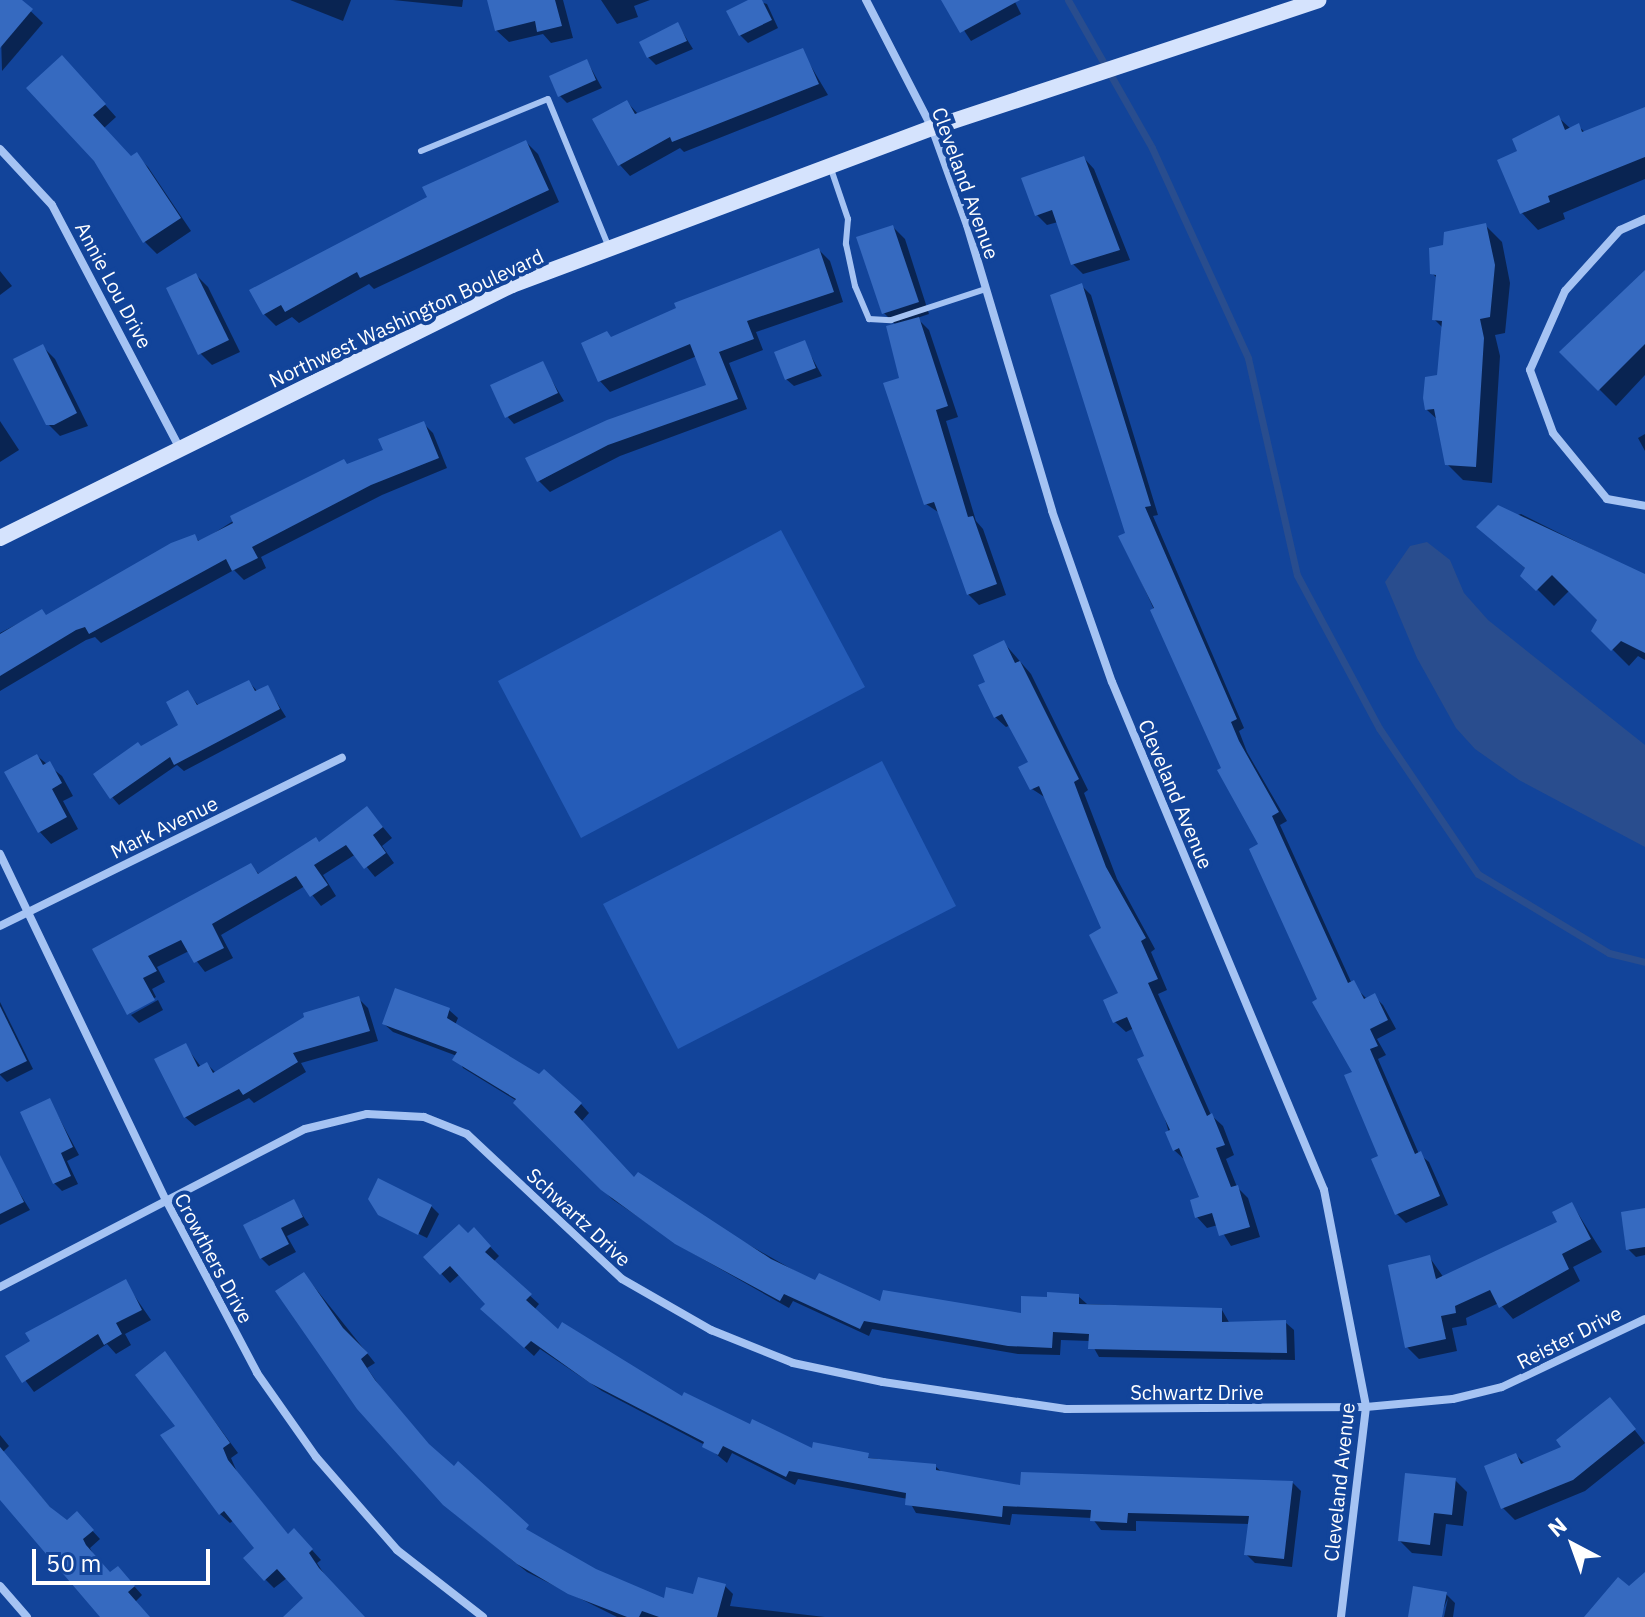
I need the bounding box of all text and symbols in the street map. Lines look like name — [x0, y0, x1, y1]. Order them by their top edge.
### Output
street label: Cleveland Avenue — [927, 104, 1005, 262]
street label: Annie Lou Drive — [71, 218, 157, 352]
street label: Northwest Washington Boulevard — [265, 244, 547, 392]
street label: Cleveland Avenue — [1134, 716, 1218, 872]
street label: Mark Avenue — [106, 791, 222, 863]
street label: Schwartz Drive — [522, 1163, 636, 1271]
street label: Crowthers Drive — [170, 1189, 258, 1327]
street label: Reister Drive — [1513, 1300, 1625, 1374]
street label: Schwartz Drive — [1130, 1380, 1264, 1404]
street label: Cleveland Avenue — [1319, 1401, 1359, 1563]
north arrow — [1533, 1505, 1613, 1585]
text: N — [1541, 1510, 1572, 1543]
scale bar — [36, 1533, 214, 1583]
text: 50 m — [46, 1547, 101, 1579]

